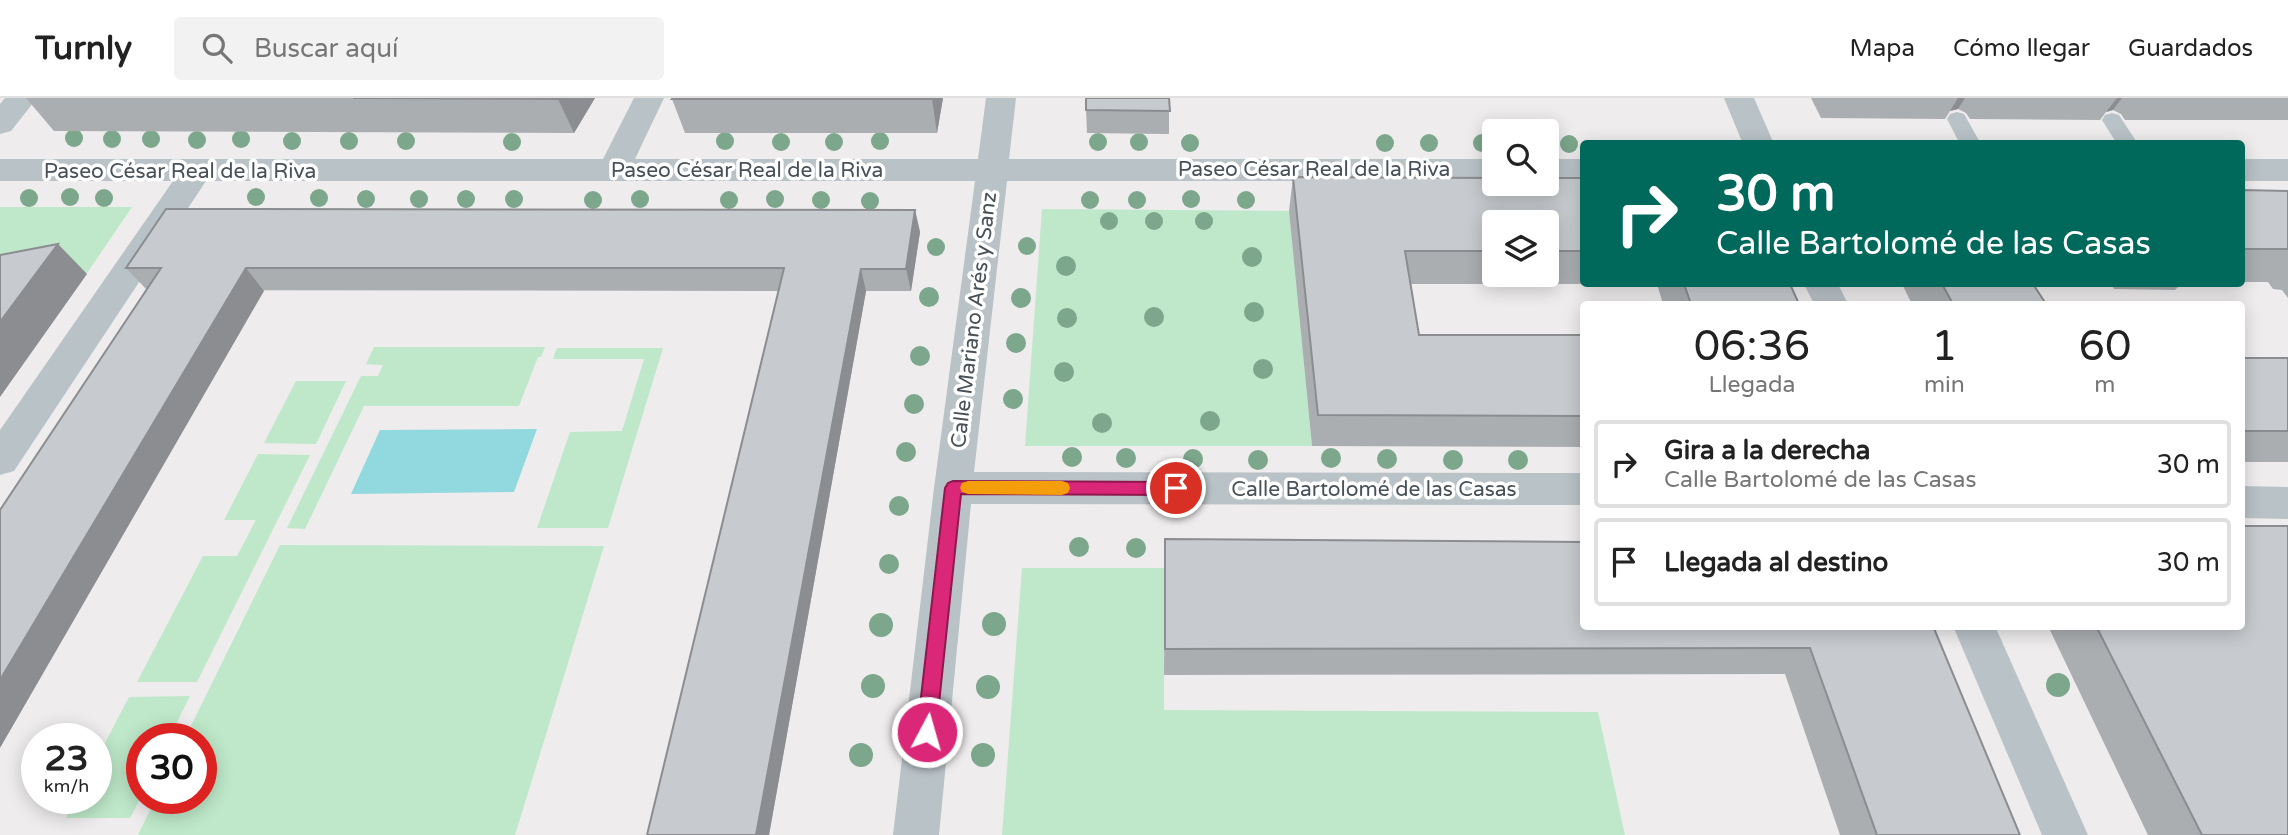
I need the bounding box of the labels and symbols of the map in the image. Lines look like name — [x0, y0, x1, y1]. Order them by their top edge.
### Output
street label: Paseo César Real de la Riva — [1178, 157, 1450, 182]
street label: Paseo César Real de la Riva — [611, 158, 883, 183]
street label: Paseo César Real de la Riva — [44, 159, 316, 184]
street label: Calle Mariano Arés y Sanz — [946, 191, 1002, 449]
pin — [1146, 458, 1206, 518]
street label: Calle Bartolomé de las Casas — [1231, 477, 1517, 502]
position arrow — [890, 695, 964, 769]
speed limit sign: 30 — [126, 723, 217, 814]

